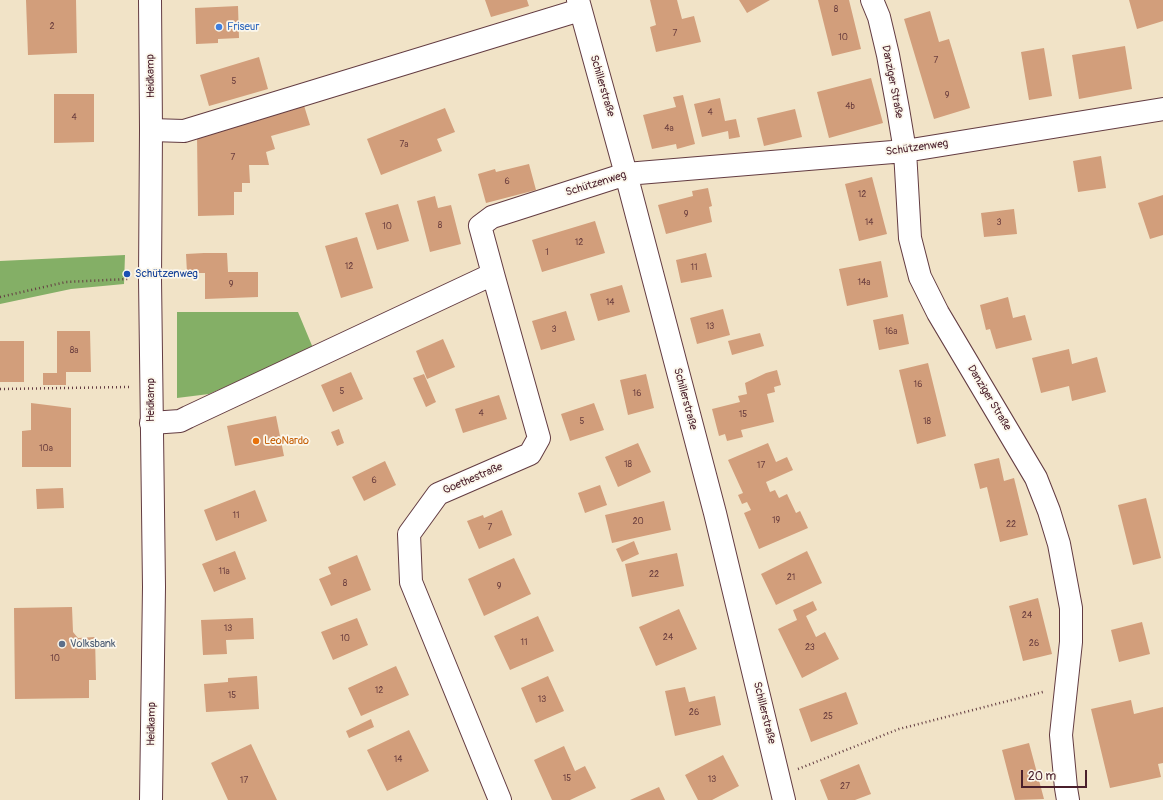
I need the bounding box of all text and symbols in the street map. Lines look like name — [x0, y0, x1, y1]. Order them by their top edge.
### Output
house number: 8 — [834, 5, 838, 15]
place label: Friseur — [227, 20, 259, 34]
house number: 2 — [49, 22, 55, 32]
marker: Friseur — [214, 22, 224, 32]
house number: 7 — [673, 29, 677, 39]
house number: 10 — [838, 33, 848, 43]
street label: Danziger Straße — [878, 44, 906, 120]
street label: Heidkamp — [144, 54, 158, 98]
street label: Schillerstraße — [587, 54, 617, 118]
house number: 7 — [934, 56, 938, 66]
house number: 5 — [232, 77, 236, 87]
house number: 9 — [945, 91, 949, 101]
house number: 4b — [845, 102, 855, 112]
house number: 4 — [707, 108, 713, 118]
house number: 4 — [71, 113, 77, 123]
house number: 4a — [664, 124, 674, 134]
street label: Schützenweg — [885, 137, 949, 159]
house number: 7a — [400, 140, 408, 150]
house number: 7 — [231, 153, 235, 163]
street label: Schützenweg — [564, 169, 628, 199]
house number: 6 — [504, 177, 510, 187]
house number: 12 — [858, 190, 866, 200]
house number: 9 — [684, 210, 688, 220]
house number: 14 — [865, 218, 873, 228]
house number: 3 — [996, 218, 1002, 228]
house number: 8 — [438, 221, 442, 231]
house number: 10 — [382, 222, 392, 232]
house number: 12 — [575, 238, 583, 248]
house number: 1 — [545, 248, 549, 258]
house number: 12 — [345, 262, 353, 272]
house number: 11 — [690, 263, 698, 273]
place label: Schützenweg — [135, 267, 198, 281]
marker: Schützenweg — [122, 269, 132, 279]
house number: 14a — [858, 278, 870, 288]
house number: 9 — [229, 280, 233, 290]
house number: 14 — [606, 298, 614, 308]
house number: 13 — [706, 322, 714, 332]
house number: 3 — [551, 325, 557, 335]
house number: 16a — [885, 327, 897, 337]
house number: 8a — [70, 346, 78, 356]
street label: Danziger Straße — [964, 363, 1014, 433]
street label: Schillerstraße — [670, 367, 700, 431]
street label: Heidkamp — [144, 378, 158, 422]
house number: 16 — [914, 380, 922, 390]
house number: 5 — [340, 387, 344, 397]
house number: 16 — [633, 389, 641, 399]
house number: 4 — [478, 409, 484, 419]
house number: 15 — [739, 410, 747, 420]
house number: 5 — [580, 417, 584, 427]
house number: 18 — [923, 417, 931, 427]
place label: LeoNardo — [264, 434, 309, 448]
marker: LeoNardo — [251, 436, 261, 446]
house number: 10a — [39, 444, 53, 454]
house number: 18 — [624, 460, 632, 470]
street label: Goethestraße — [441, 461, 505, 497]
house number: 17 — [757, 461, 765, 471]
house number: 6 — [371, 476, 377, 486]
house number: 11 — [232, 511, 240, 521]
house number: 19 — [772, 516, 780, 526]
house number: 20 — [632, 517, 644, 527]
house number: 22 — [1006, 520, 1016, 530]
house number: 7 — [488, 523, 492, 533]
house number: 11a — [218, 567, 230, 577]
house number: 22 — [649, 570, 659, 580]
house number: 21 — [787, 573, 795, 583]
house number: 8 — [343, 579, 347, 589]
house number: 9 — [497, 582, 501, 592]
house number: 24 — [1022, 611, 1032, 621]
house number: 13 — [224, 624, 232, 634]
house number: 24 — [663, 633, 673, 643]
house number: 10 — [340, 634, 350, 644]
place label: Volksbank — [70, 637, 116, 651]
house number: 11 — [520, 638, 528, 648]
marker: Volksbank — [57, 639, 67, 649]
house number: 26 — [1029, 639, 1039, 649]
house number: 23 — [805, 643, 815, 653]
house number: 10 — [50, 654, 60, 664]
street label: Schillerstraße — [750, 681, 778, 745]
house number: 12 — [375, 686, 383, 696]
house number: 15 — [228, 691, 236, 701]
house number: 13 — [538, 695, 546, 705]
street label: Heidkamp — [145, 702, 159, 746]
house number: 26 — [689, 708, 699, 718]
house number: 25 — [823, 712, 833, 722]
house number: 14 — [394, 755, 402, 765]
scale bar — [1023, 762, 1089, 788]
text: 20 m — [1028, 769, 1056, 784]
house number: 15 — [563, 774, 571, 784]
house number: 13 — [708, 775, 716, 785]
house number: 17 — [240, 776, 248, 786]
house number: 27 — [840, 782, 850, 792]

